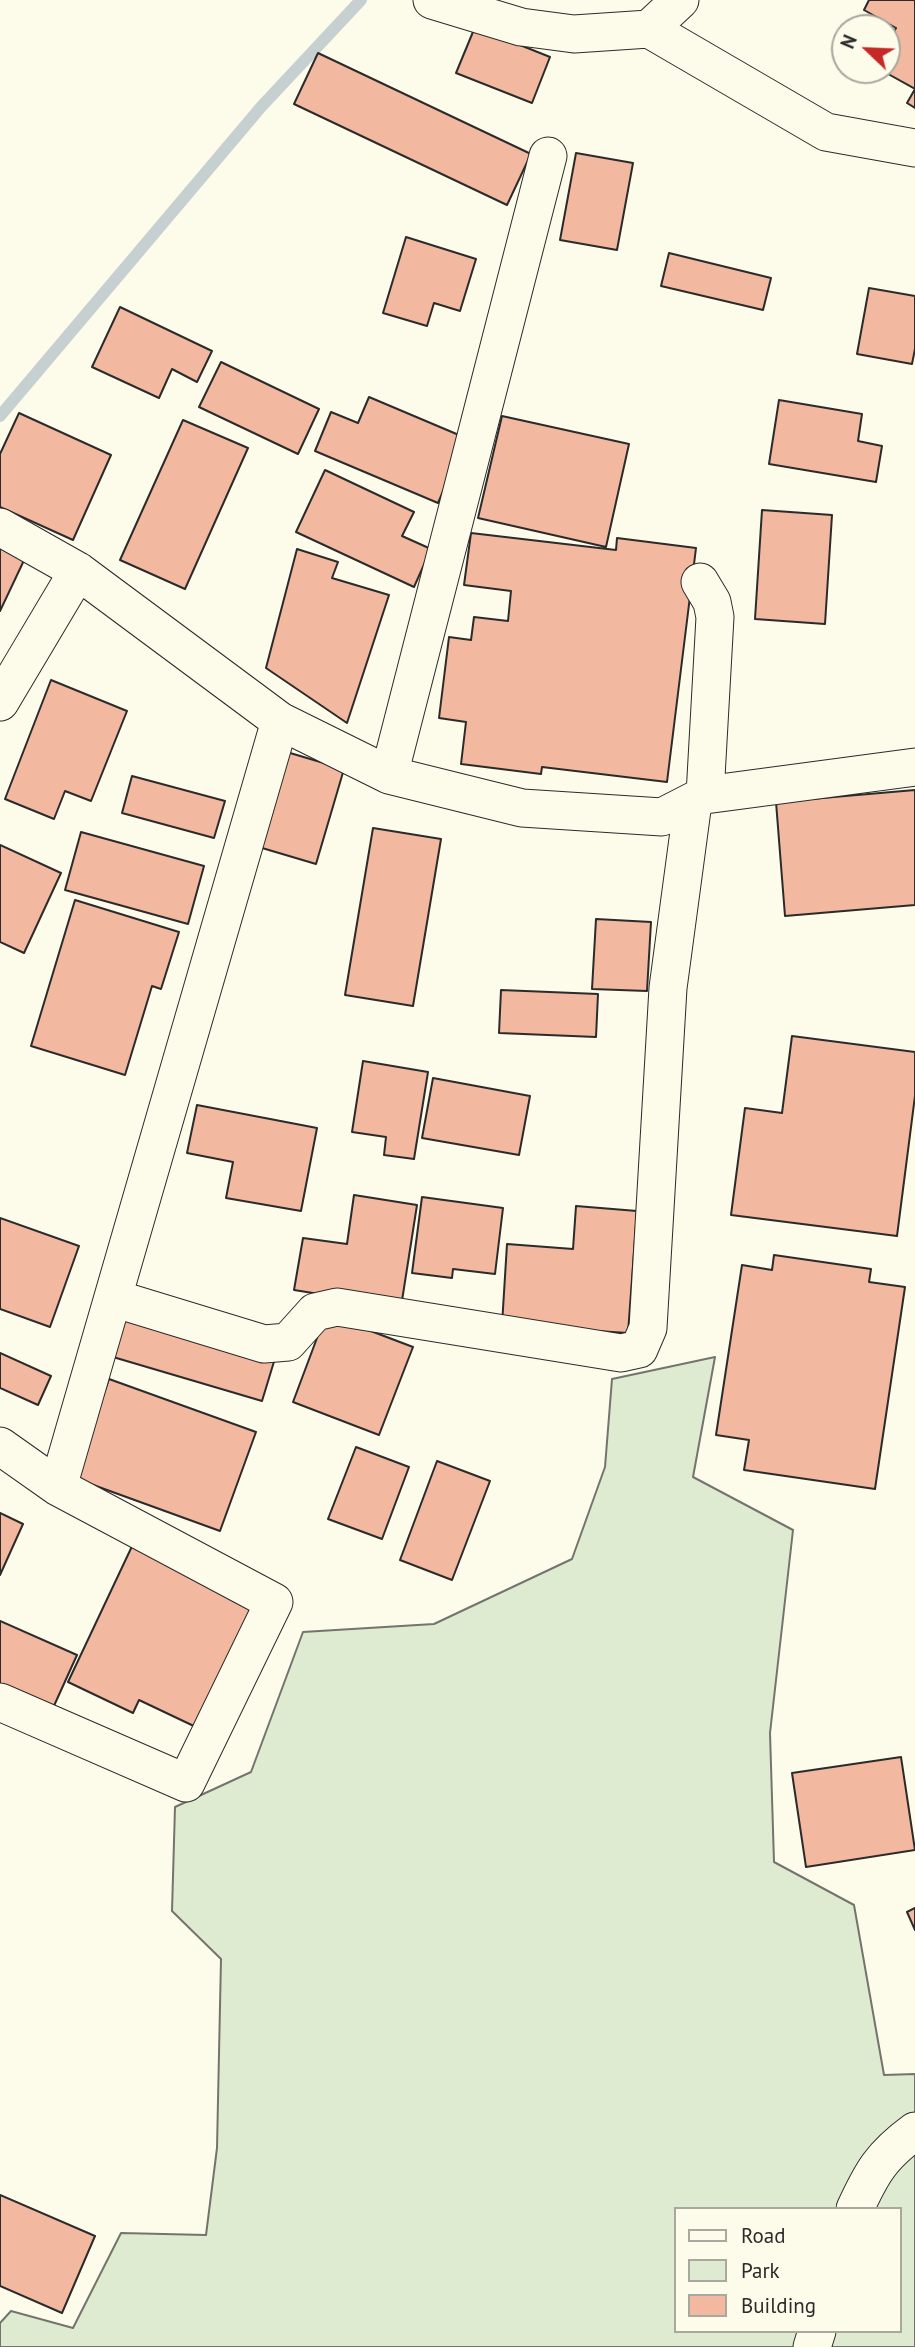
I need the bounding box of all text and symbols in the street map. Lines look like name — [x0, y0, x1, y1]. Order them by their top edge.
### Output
north arrow — [831, 14, 901, 84]
text: N — [835, 31, 862, 52]
legend — [674, 2207, 901, 2333]
text: Road — [741, 2222, 785, 2249]
text: Park — [741, 2257, 780, 2284]
text: Building — [741, 2292, 816, 2319]

